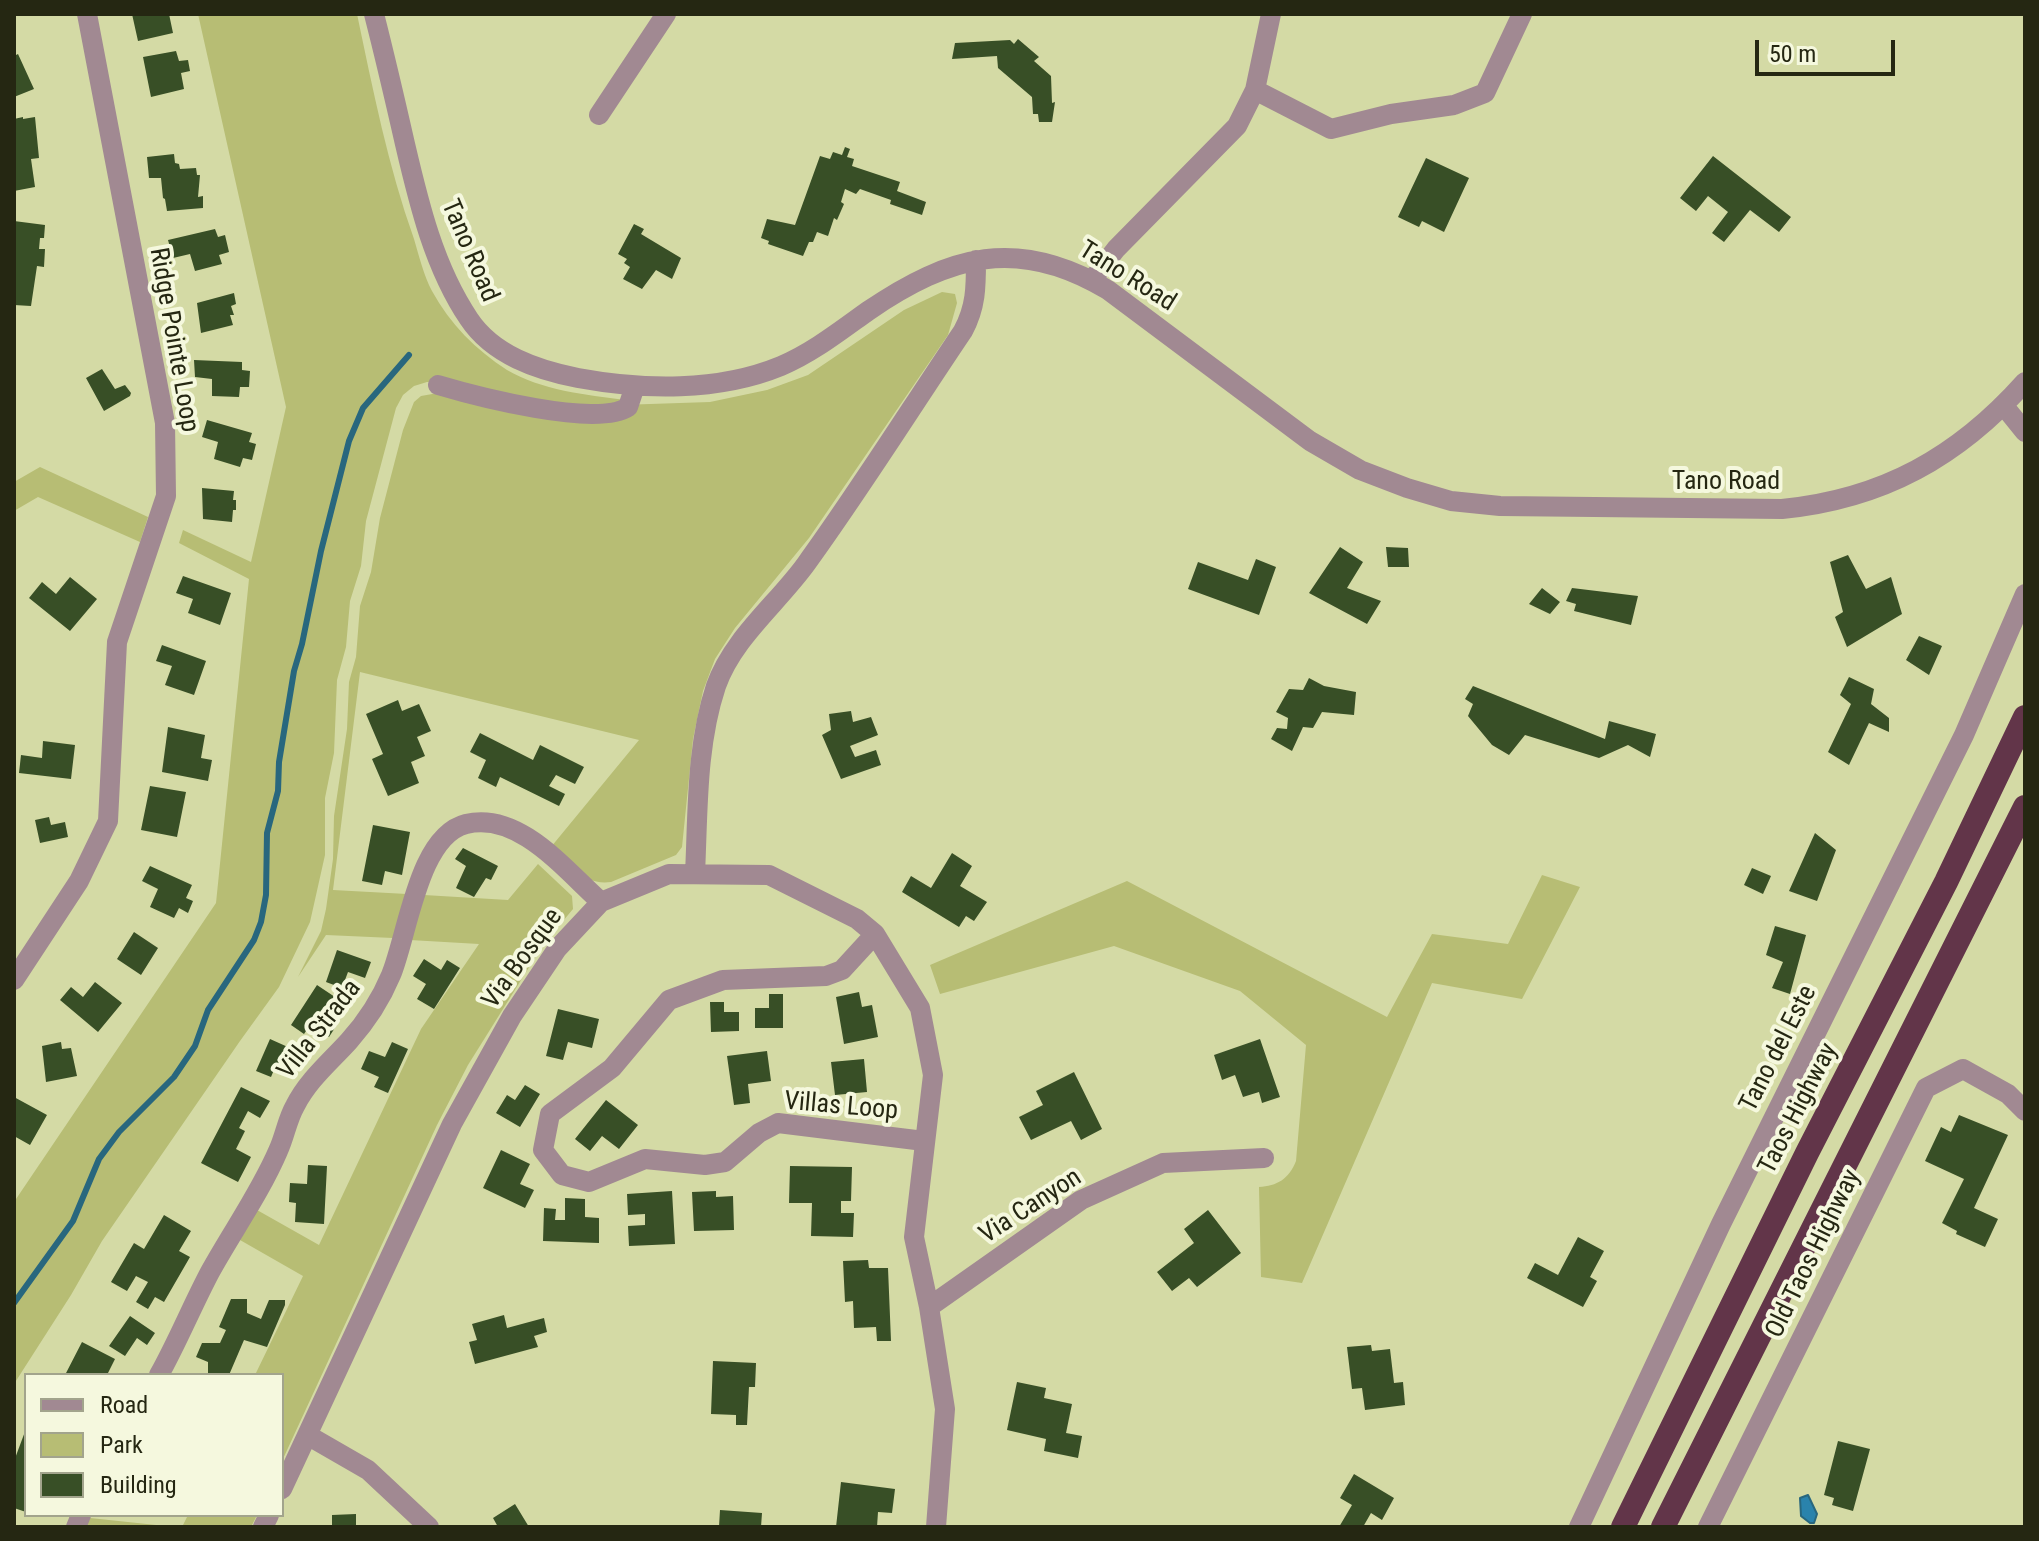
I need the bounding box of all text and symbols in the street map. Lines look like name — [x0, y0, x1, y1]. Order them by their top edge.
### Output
scale bar — [1759, 24, 1899, 74]
text: 50 m — [1769, 40, 1816, 68]
street label: Tano Road — [433, 195, 505, 307]
street label: Tano Road — [1073, 235, 1181, 319]
street label: Ridge Pointe Loop — [141, 245, 205, 435]
street label: Tano Road — [1672, 466, 1780, 498]
street label: Via Bosque — [476, 903, 570, 1015]
street label: Villa Strada — [272, 974, 368, 1086]
street label: Tano del Este — [1734, 981, 1824, 1117]
street label: Taos Highway — [1753, 1038, 1845, 1180]
street label: Villas Loop — [783, 1086, 899, 1128]
street label: Via Canyon — [974, 1163, 1088, 1251]
street label: Old Taos Highway — [1760, 1165, 1868, 1343]
legend — [24, 1373, 284, 1517]
text: Road — [100, 1391, 148, 1419]
text: Park — [100, 1431, 143, 1459]
text: Building — [100, 1471, 177, 1499]

